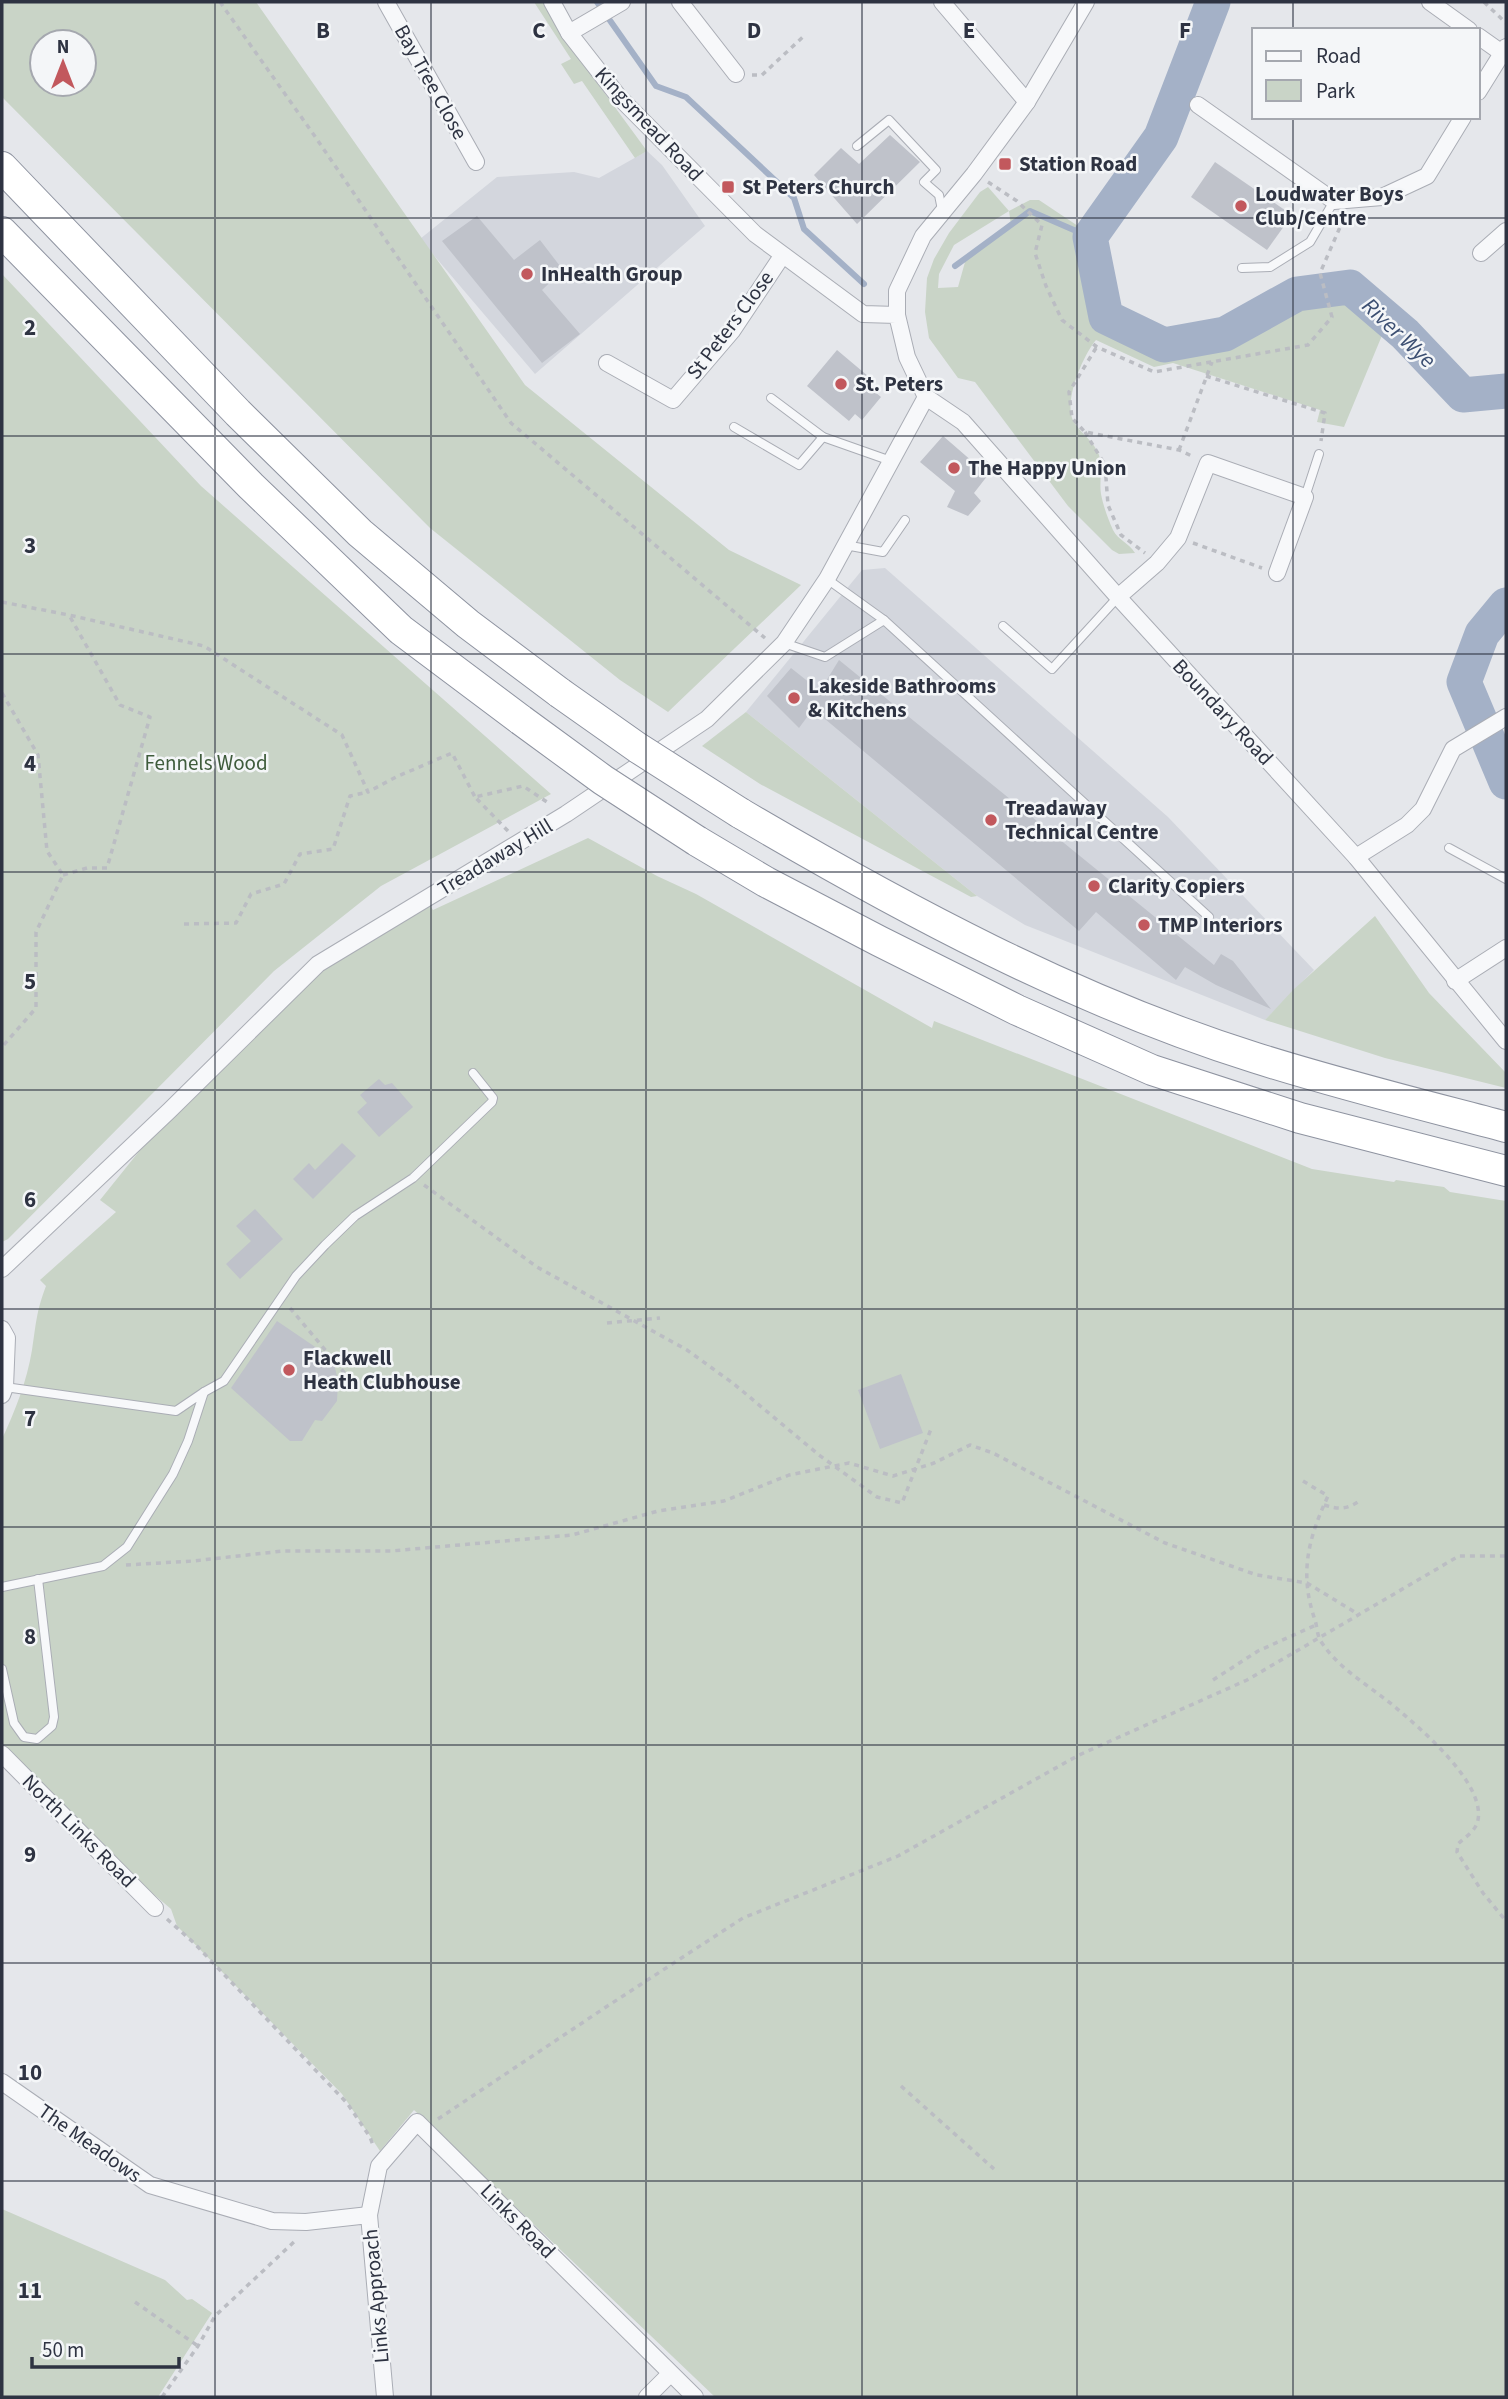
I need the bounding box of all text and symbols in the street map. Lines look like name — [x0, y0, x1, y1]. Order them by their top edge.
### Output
text: B — [316, 14, 330, 47]
text: C — [532, 14, 546, 47]
text: D — [747, 14, 761, 47]
text: E — [963, 14, 975, 47]
text: F — [1179, 14, 1191, 47]
street label: Bay Tree Close — [387, 19, 475, 145]
north arrow — [28, 28, 98, 98]
legend — [1252, 28, 1480, 119]
text: N — [57, 34, 69, 61]
text: Road — [1316, 41, 1361, 71]
street label: Kingsmead Road — [588, 60, 710, 188]
text: Park — [1316, 76, 1356, 106]
place label: Station Road — [1019, 149, 1137, 179]
marker: Station Road — [997, 156, 1013, 172]
place label: St Peters Church — [742, 172, 894, 202]
marker: St Peters Church — [720, 179, 736, 195]
place label: Loudwater Boys Club/Centre — [1255, 179, 1404, 233]
marker: Loudwater Boys Club/Centre — [1233, 198, 1249, 214]
place label: InHealth Group — [541, 259, 683, 289]
street label: St Peters Close — [679, 264, 781, 386]
marker: InHealth Group — [519, 266, 535, 282]
water label: River Wye — [1355, 290, 1443, 376]
text: 2 — [24, 311, 36, 344]
place label: St. Peters — [855, 369, 943, 399]
marker: St. Peters — [833, 376, 849, 392]
place label: The Happy Union — [968, 453, 1126, 483]
marker: The Happy Union — [946, 460, 962, 476]
text: 3 — [24, 529, 36, 562]
street label: Boundary Road — [1166, 652, 1280, 772]
place label: Lakeside Bathrooms & Kitchens — [808, 671, 996, 725]
marker: Lakeside Bathrooms & Kitchens — [786, 690, 802, 706]
text: 4 — [24, 747, 36, 780]
park label: Fennels Wood — [144, 748, 268, 778]
place label: Treadaway Technical Centre — [1005, 793, 1159, 847]
street label: Treadaway Hill — [432, 811, 558, 903]
marker: Treadaway Technical Centre — [983, 812, 999, 828]
place label: Clarity Copiers — [1108, 871, 1245, 901]
marker: Clarity Copiers — [1086, 878, 1102, 894]
place label: TMP Interiors — [1158, 910, 1283, 940]
marker: TMP Interiors — [1136, 917, 1152, 933]
text: 5 — [24, 965, 36, 998]
text: 6 — [24, 1183, 36, 1216]
place label: Flackwell Heath Clubhouse — [303, 1343, 461, 1397]
marker: Flackwell Heath Clubhouse — [281, 1362, 297, 1378]
text: 7 — [24, 1402, 36, 1435]
text: 8 — [24, 1620, 36, 1653]
street label: North Links Road — [15, 1767, 143, 1895]
text: 9 — [24, 1838, 36, 1871]
text: 10 — [18, 2056, 42, 2089]
street label: The Meadows — [32, 2096, 148, 2190]
street label: Links Road — [474, 2177, 562, 2265]
street label: Links Approach — [355, 2228, 397, 2364]
text: 11 — [18, 2274, 42, 2307]
scale bar — [32, 2326, 178, 2370]
text: 50 m — [42, 2335, 84, 2365]

